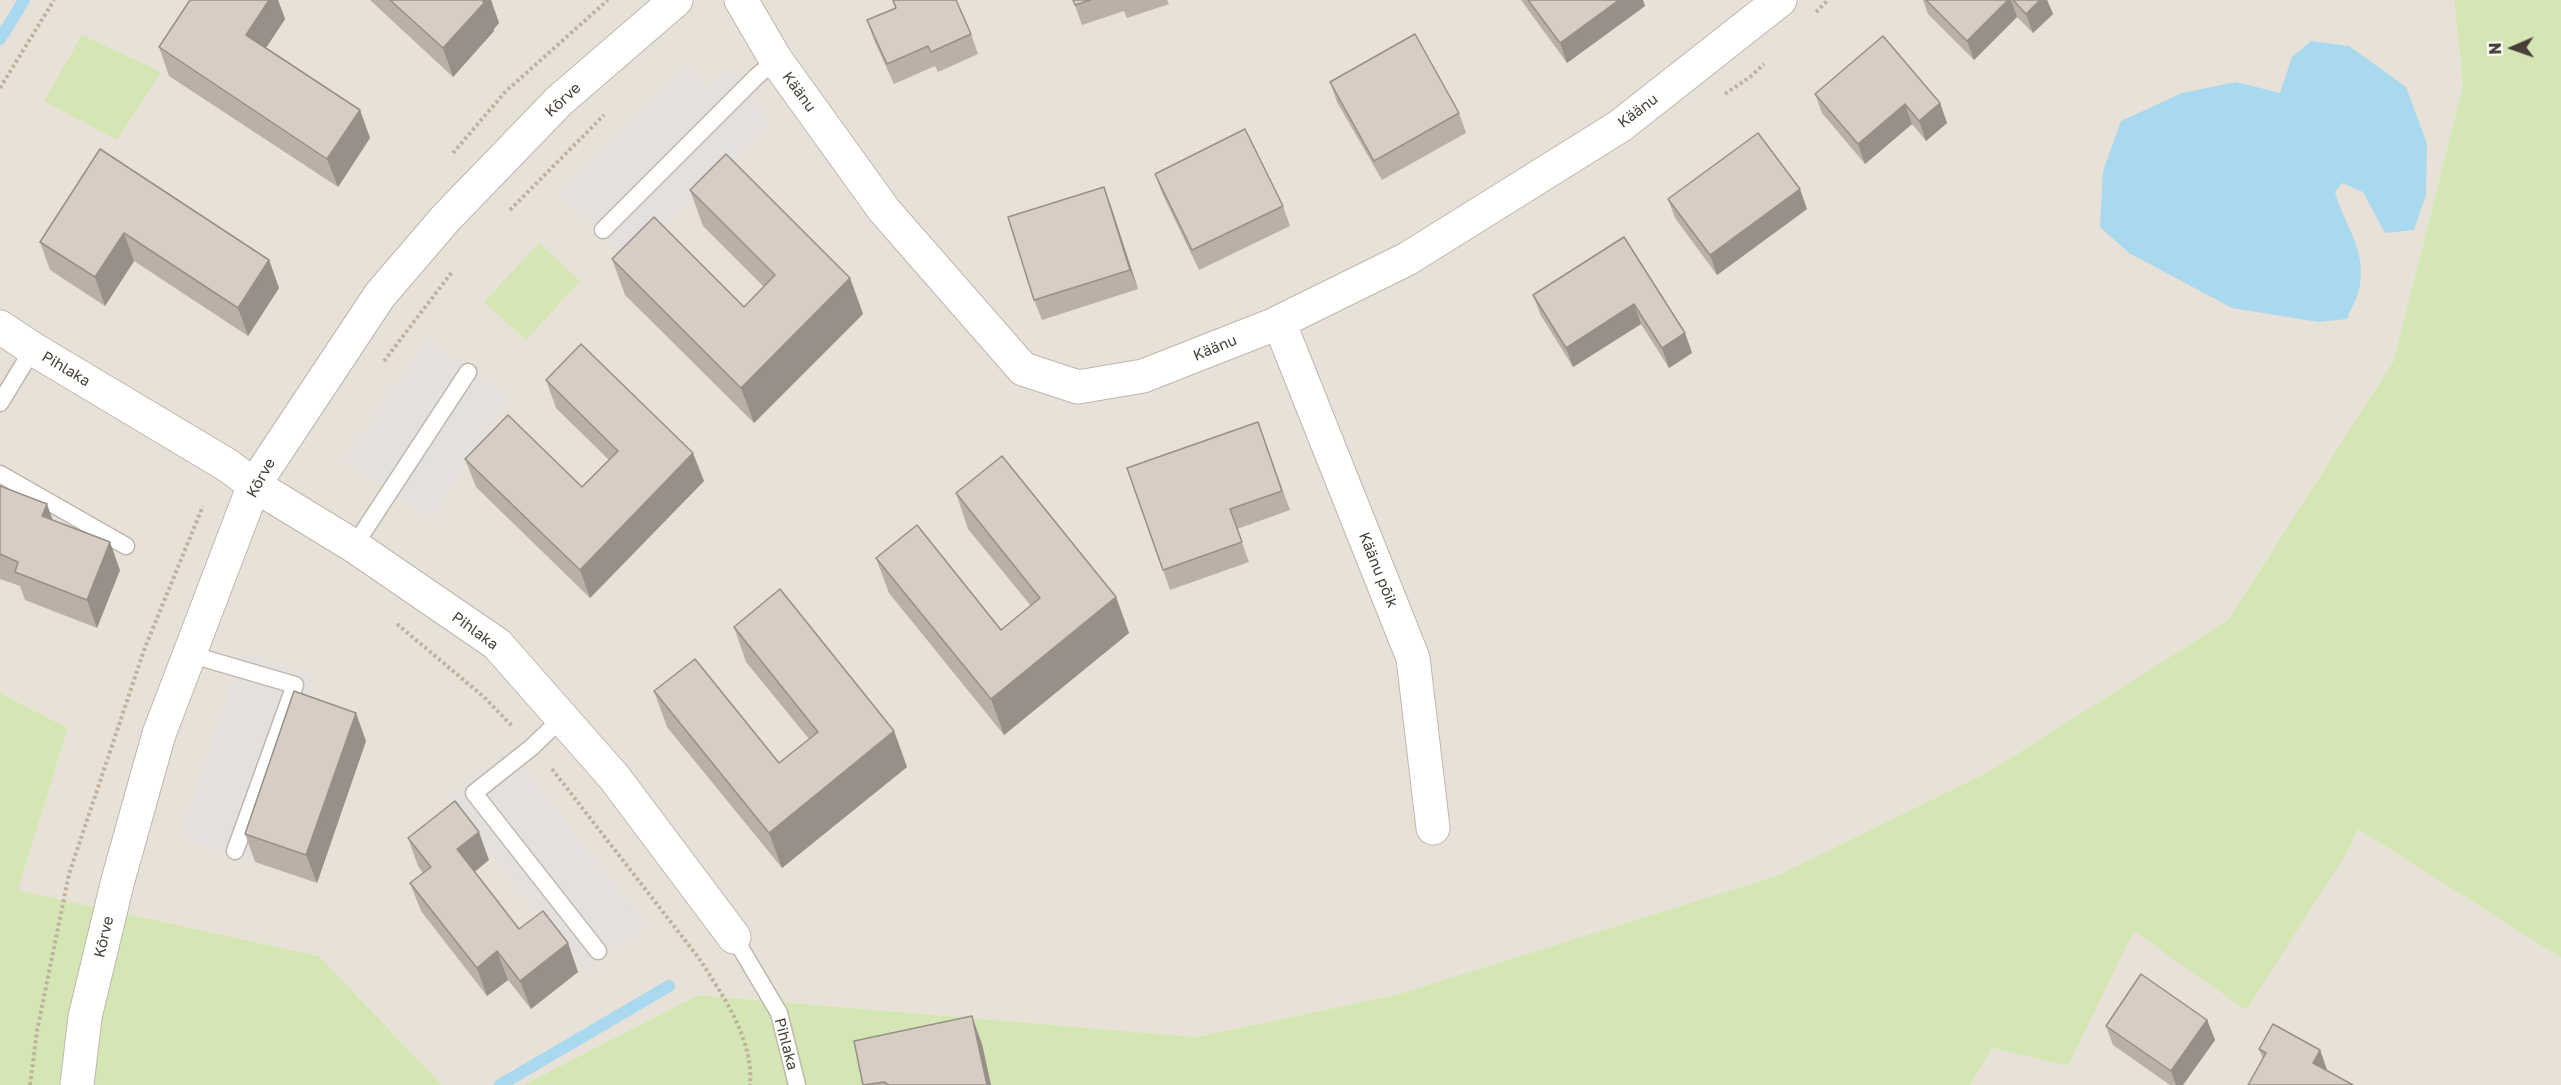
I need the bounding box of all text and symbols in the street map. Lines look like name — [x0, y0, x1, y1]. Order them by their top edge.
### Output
north arrow — [2483, 18, 2543, 78]
text: N — [2485, 42, 2505, 55]
street label: Käänu — [778, 68, 820, 116]
street label: Kõrve — [541, 79, 585, 121]
street label: Käänu — [1614, 90, 1662, 132]
street label: Käänu — [1191, 331, 1239, 365]
street label: Pihlaka — [39, 348, 93, 390]
street label: Kõrve — [243, 455, 279, 501]
street label: Käänu põik — [1355, 530, 1401, 610]
street label: Pihlaka — [448, 608, 502, 654]
street label: Kõrve — [90, 914, 118, 960]
street label: Pihlaka — [770, 1016, 802, 1072]

